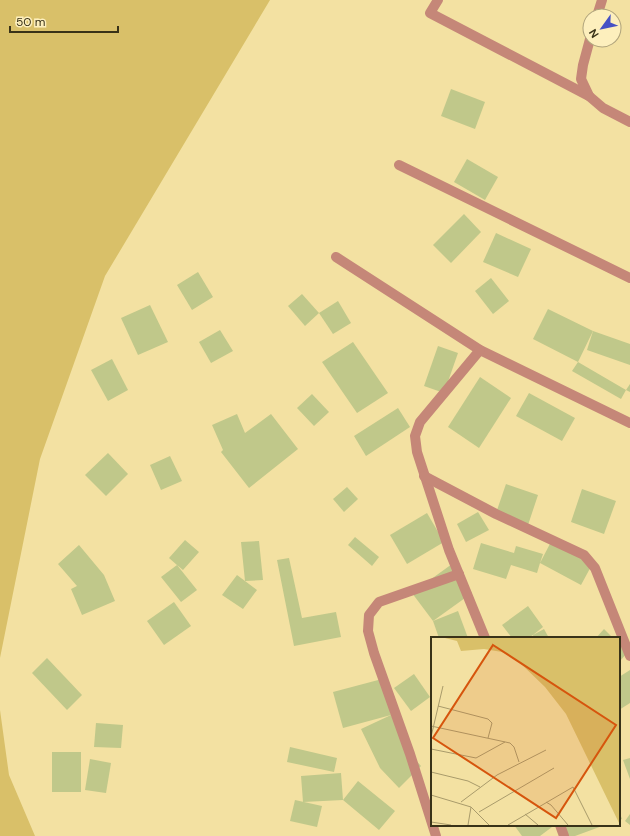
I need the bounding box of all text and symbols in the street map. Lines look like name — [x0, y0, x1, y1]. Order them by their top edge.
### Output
scale bar — [10, 8, 118, 34]
north arrow — [582, 8, 622, 48]
text: 50 m — [16, 14, 45, 30]
text: N — [586, 26, 602, 41]
inset map — [431, 637, 620, 826]

